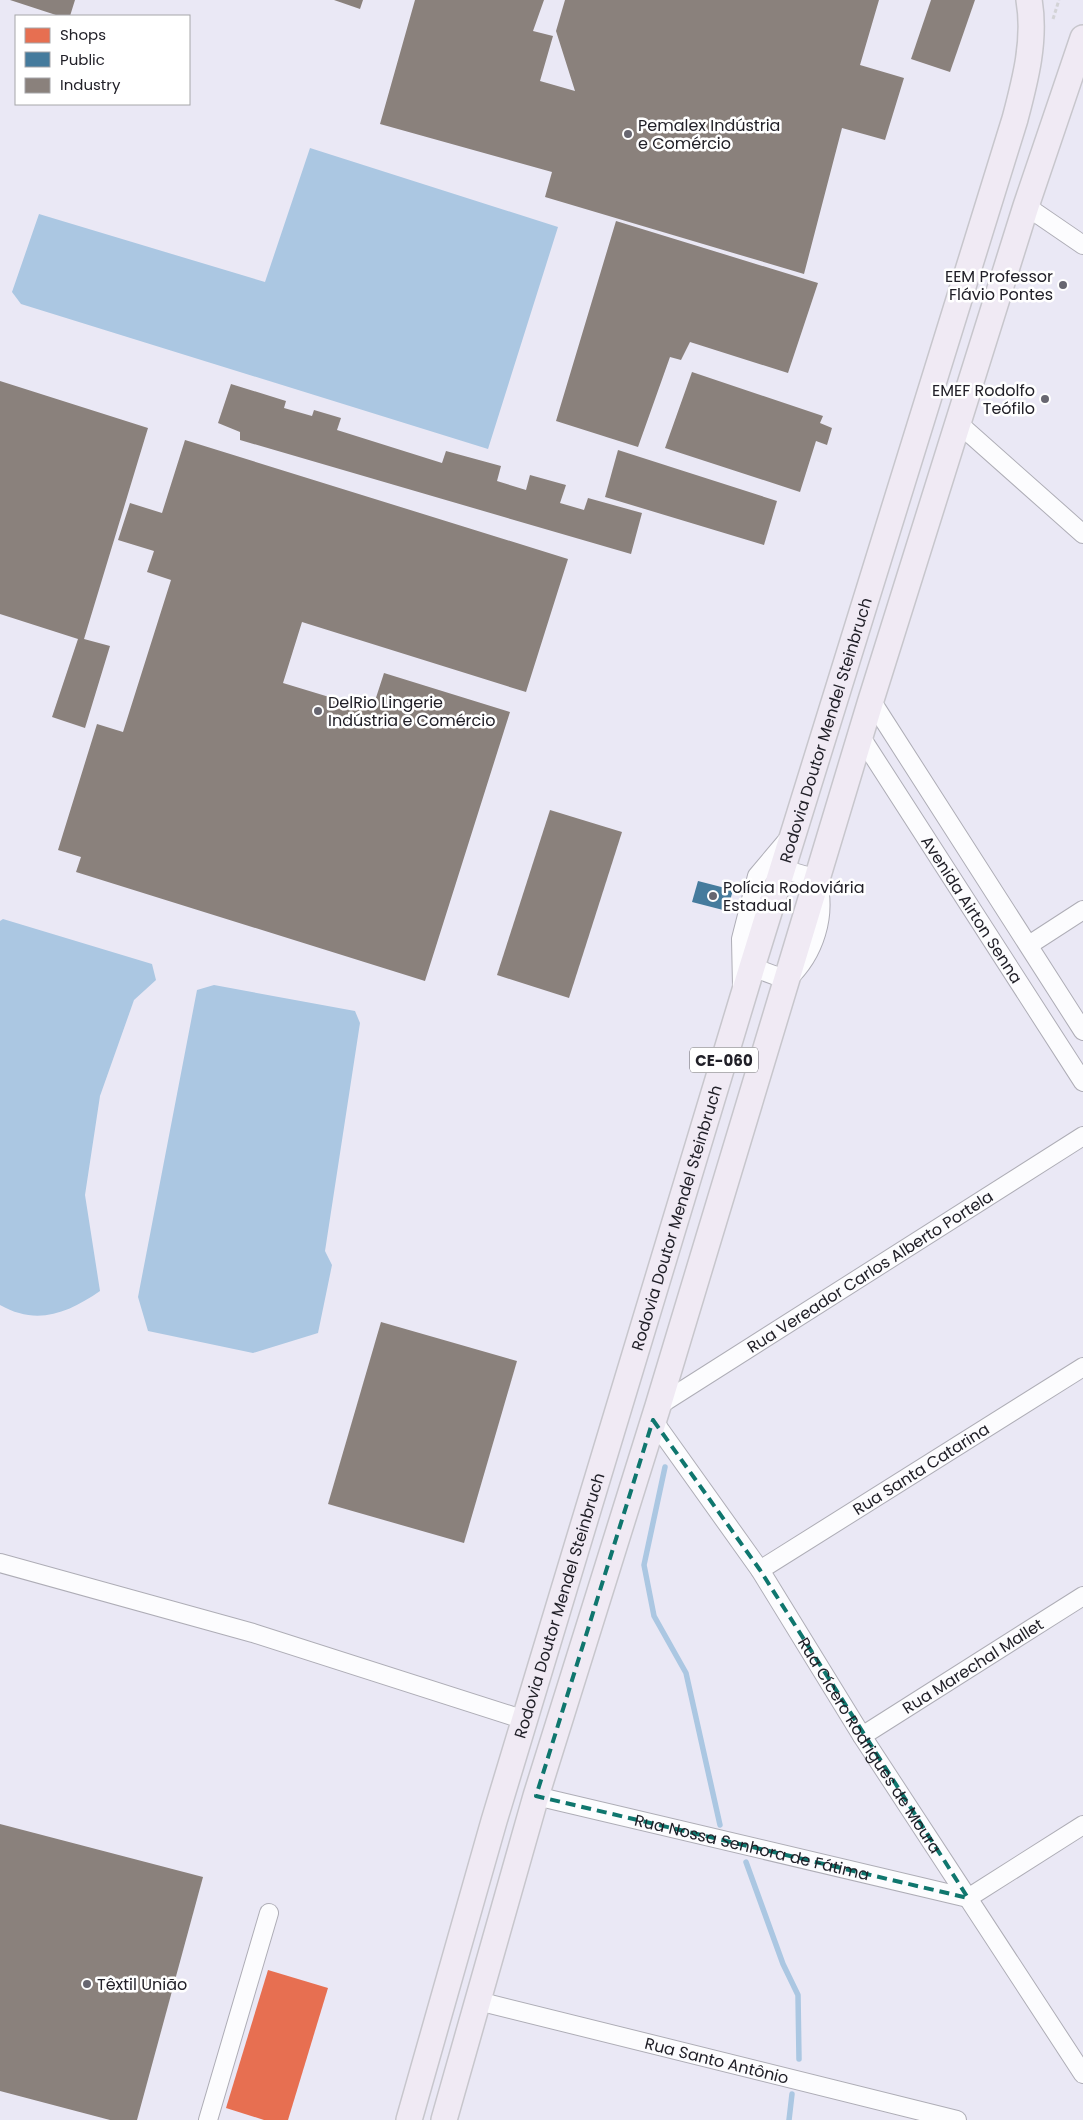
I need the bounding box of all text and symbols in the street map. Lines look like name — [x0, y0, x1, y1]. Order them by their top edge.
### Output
legend — [15, 15, 190, 105]
text: Shops — [60, 24, 106, 45]
text: Public — [60, 49, 105, 70]
text: Industry — [60, 74, 121, 95]
place label: Pemalex Indústria e Comércio — [638, 114, 780, 155]
marker: Pemalex Indústria e Comércio — [622, 128, 634, 140]
place label: EEM Professor Flávio Pontes — [945, 265, 1053, 306]
marker: EEM Professor Flávio Pontes — [1057, 279, 1069, 291]
place label: EMEF Rodolfo Teófilo — [932, 379, 1035, 420]
marker: EMEF Rodolfo Teófilo — [1039, 393, 1051, 405]
street label: Rodovia Doutor Mendel Steinbruch — [774, 595, 877, 866]
place label: DelRio Lingerie Indústria e Comércio — [328, 691, 495, 732]
marker: DelRio Lingerie Indústria e Comércio — [312, 705, 324, 717]
street label: Avenida Airton Senna — [916, 831, 1028, 988]
place label: Polícia Rodoviária Estadual — [723, 876, 865, 917]
marker: Polícia Rodoviária Estadual — [707, 890, 719, 902]
road number: CE-060 — [690, 1048, 758, 1072]
street label: Rodovia Doutor Mendel Steinbruch — [625, 1082, 727, 1353]
street label: Rua Vereador Carlos Alberto Portela — [742, 1185, 997, 1358]
street label: Rua Santa Catarina — [848, 1417, 994, 1520]
street label: Rodovia Doutor Mendel Steinbruch — [508, 1470, 610, 1741]
street label: Rua Marechal Mallet — [898, 1613, 1048, 1719]
street label: Rua Cícero Rodrigues de Moura — [792, 1633, 947, 1858]
street label: Rua Nossa Senhora de Fátima — [632, 1808, 872, 1886]
place label: Têxtil União — [97, 1973, 187, 1996]
marker: Têxtil União — [81, 1978, 93, 1990]
street label: Rua Santo Antônio — [642, 2031, 791, 2089]

